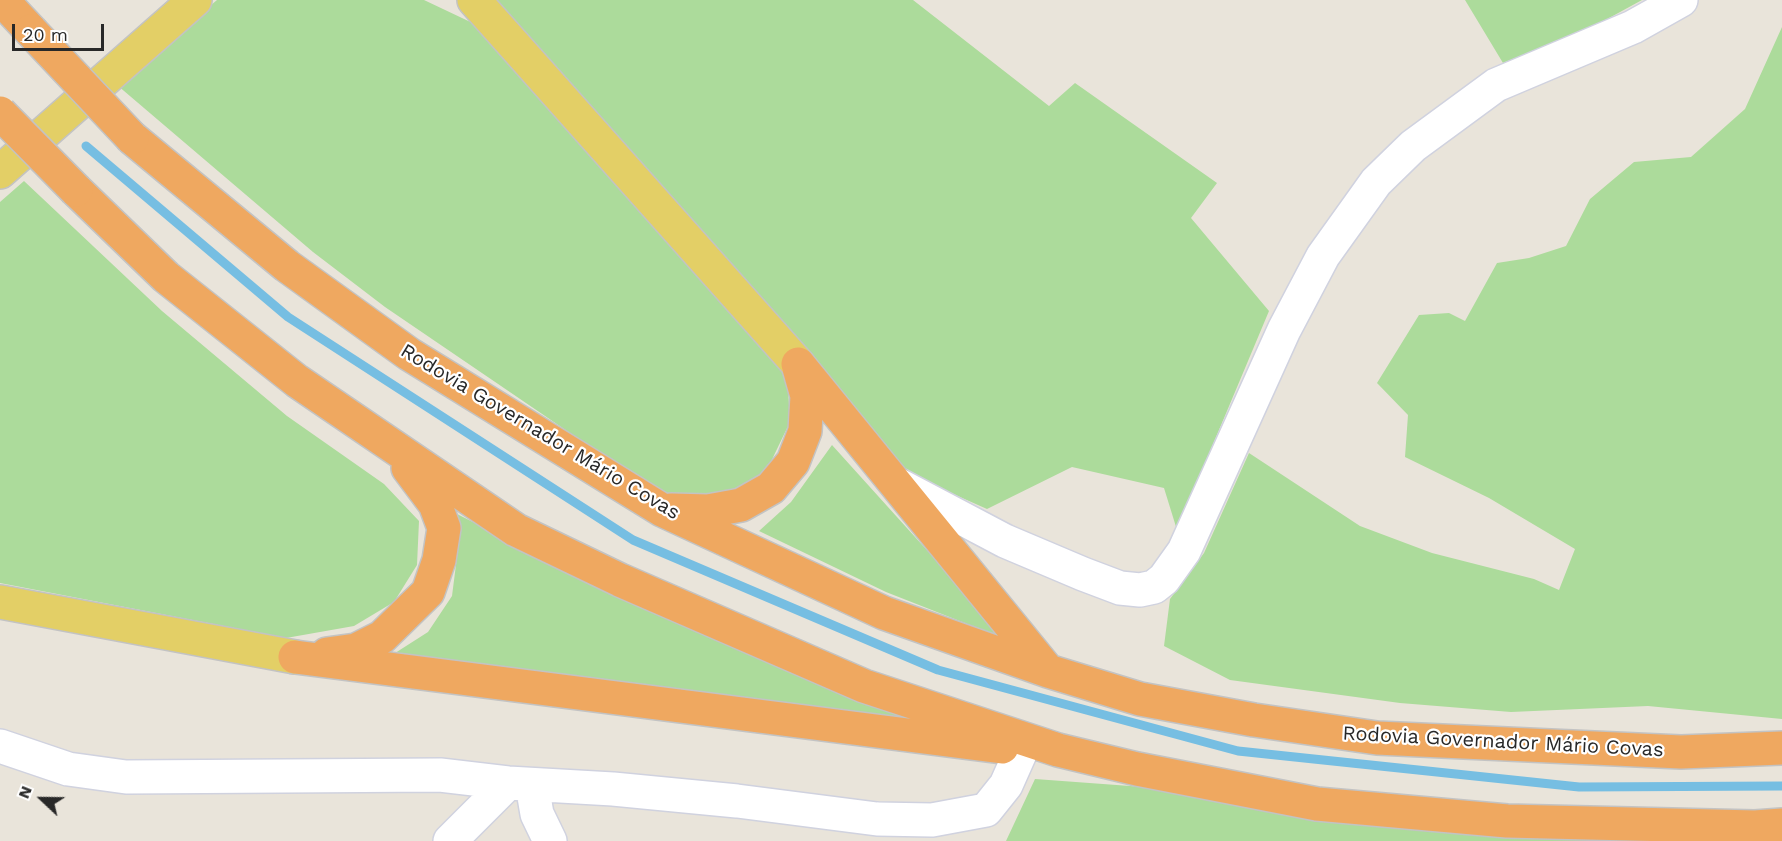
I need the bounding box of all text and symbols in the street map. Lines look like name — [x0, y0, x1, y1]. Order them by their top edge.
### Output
scale bar — [15, 12, 106, 50]
text: 20 m — [23, 24, 68, 45]
street label: Rodovia Governador Mário Covas — [396, 339, 684, 525]
street label: Rodovia Governador Mário Covas — [1342, 722, 1664, 762]
north arrow — [12, 769, 72, 829]
text: N — [14, 783, 36, 801]

